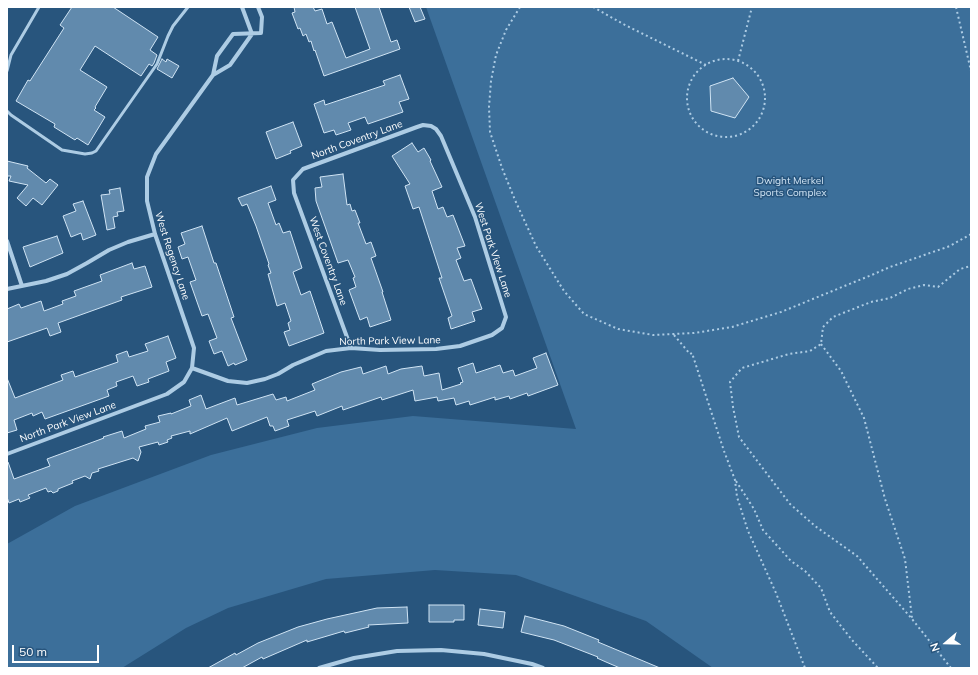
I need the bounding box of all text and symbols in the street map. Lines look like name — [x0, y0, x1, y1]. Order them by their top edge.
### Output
street label: North Coventry Lane — [310, 118, 404, 162]
park label: Dwight Merkel Sports Complex — [753, 175, 827, 198]
street label: West Park View Lane — [472, 201, 514, 299]
street label: West Regency Lane — [152, 210, 192, 302]
street label: West Coventry Lane — [306, 215, 350, 307]
street label: North Park View Lane — [339, 334, 441, 348]
street label: North Park View Lane — [18, 399, 118, 445]
north arrow — [926, 623, 966, 663]
scale bar — [14, 637, 101, 663]
text: N — [927, 641, 943, 653]
text: 50 m — [19, 644, 47, 659]

